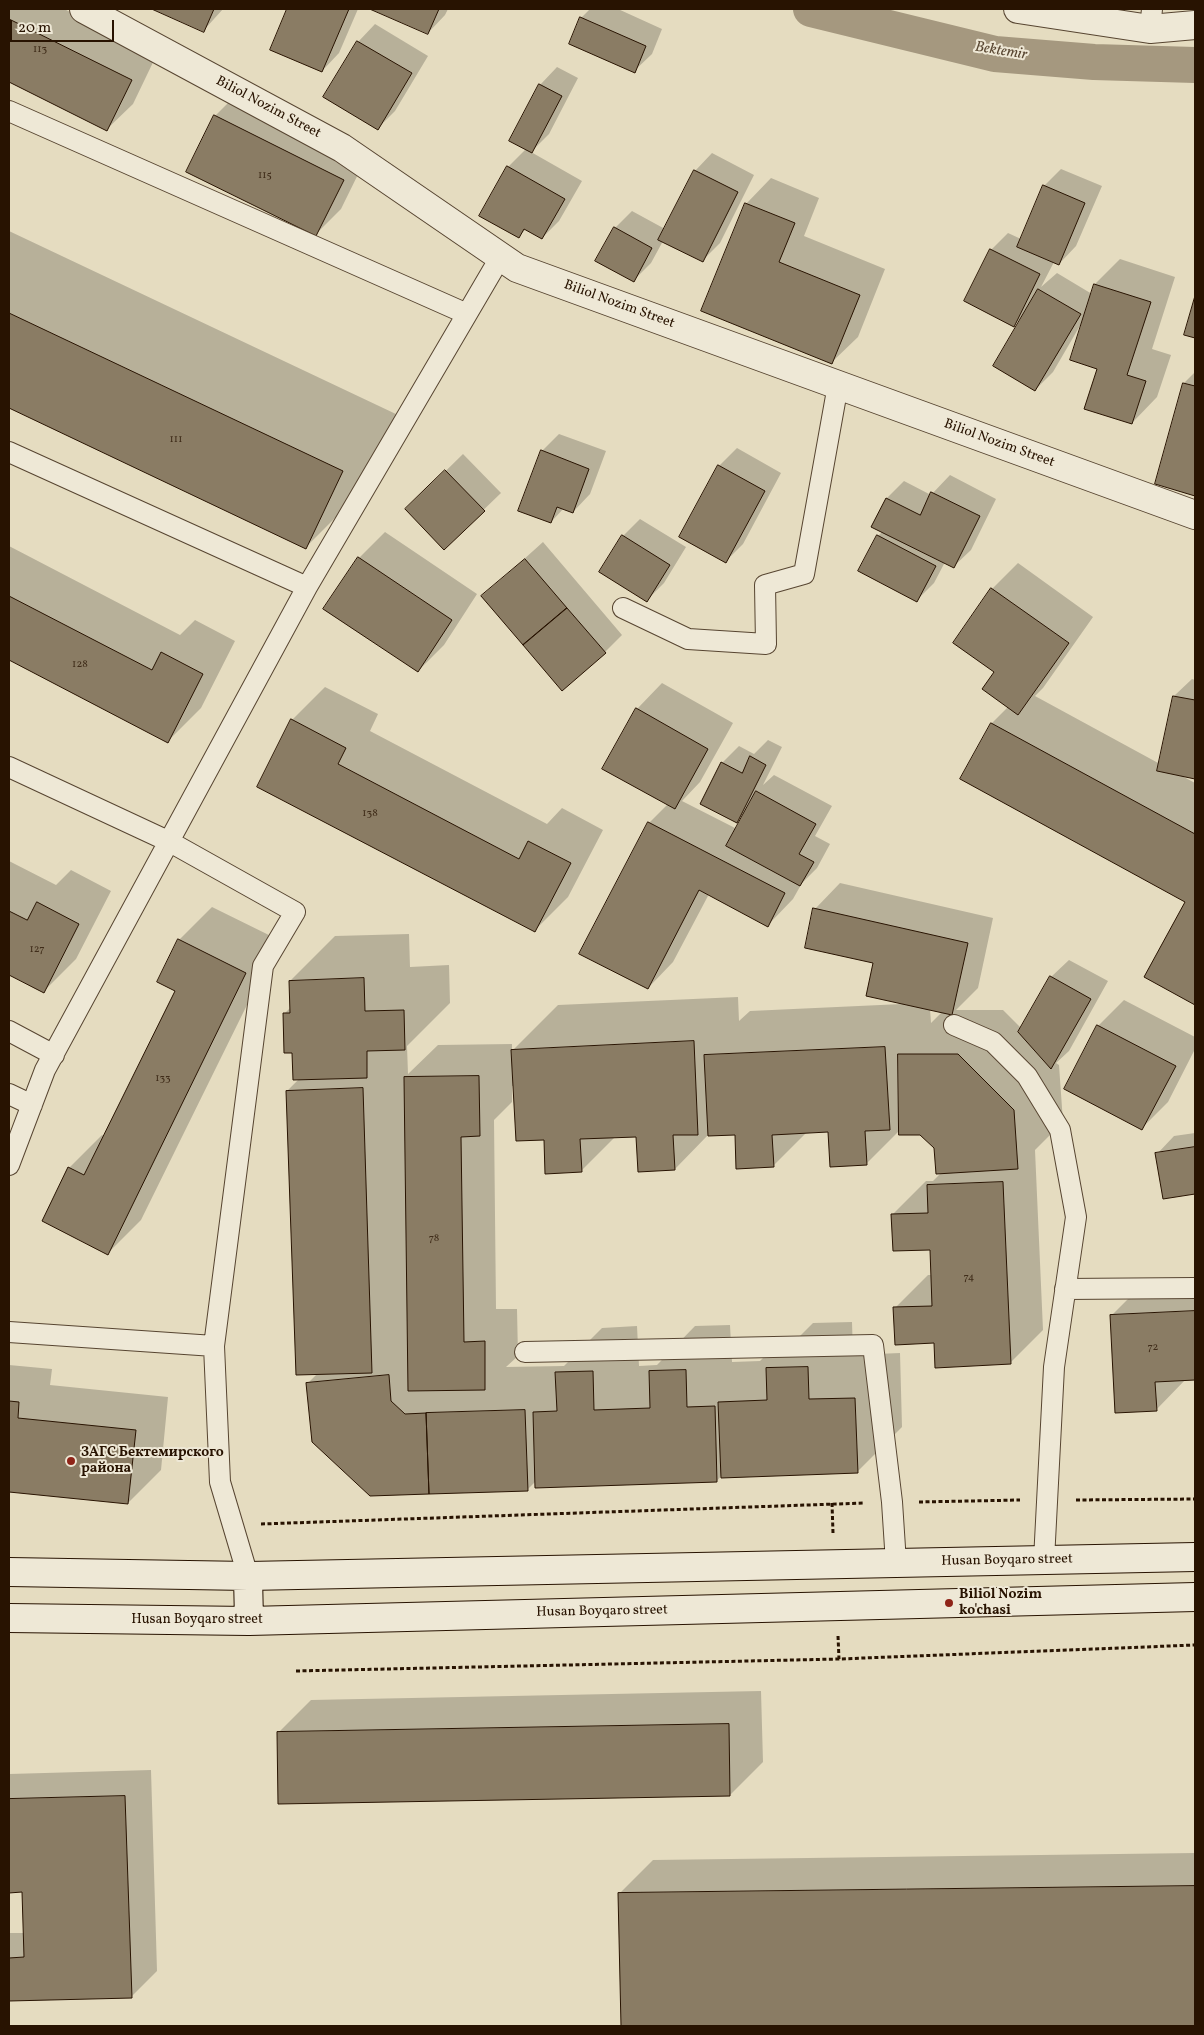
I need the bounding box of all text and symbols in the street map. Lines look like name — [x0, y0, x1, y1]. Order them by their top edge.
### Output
scale bar — [12, 10, 116, 42]
text: 20 m — [18, 18, 51, 39]
water label: Bektemir — [974, 39, 1028, 65]
house number: 113 — [33, 43, 47, 57]
street label: Biliol Nozim Street — [213, 73, 323, 143]
house number: 115 — [258, 169, 272, 183]
street label: Biliol Nozim Street — [561, 277, 677, 333]
street label: Biliol Nozim Street — [941, 416, 1057, 472]
house number: 111 — [170, 433, 182, 447]
house number: 128 — [72, 658, 88, 672]
house number: 138 — [362, 807, 378, 821]
house number: 127 — [29, 943, 45, 957]
house number: 133 — [155, 1072, 171, 1086]
house number: 78 — [429, 1232, 439, 1246]
house number: 74 — [964, 1271, 974, 1285]
house number: 72 — [1147, 1341, 1159, 1355]
place label: ЗАГС Бектемирского района — [81, 1445, 224, 1478]
marker: ЗАГС Бектемирского района — [65, 1455, 77, 1467]
street label: Husan Boyqaro street — [941, 1551, 1073, 1571]
place label: Biliol Nozim ko'chasi — [959, 1587, 1042, 1620]
marker: Biliol Nozim ko'chasi — [943, 1597, 955, 1609]
street label: Husan Boyqaro street — [536, 1602, 668, 1622]
street label: Husan Boyqaro street — [131, 1612, 263, 1628]

